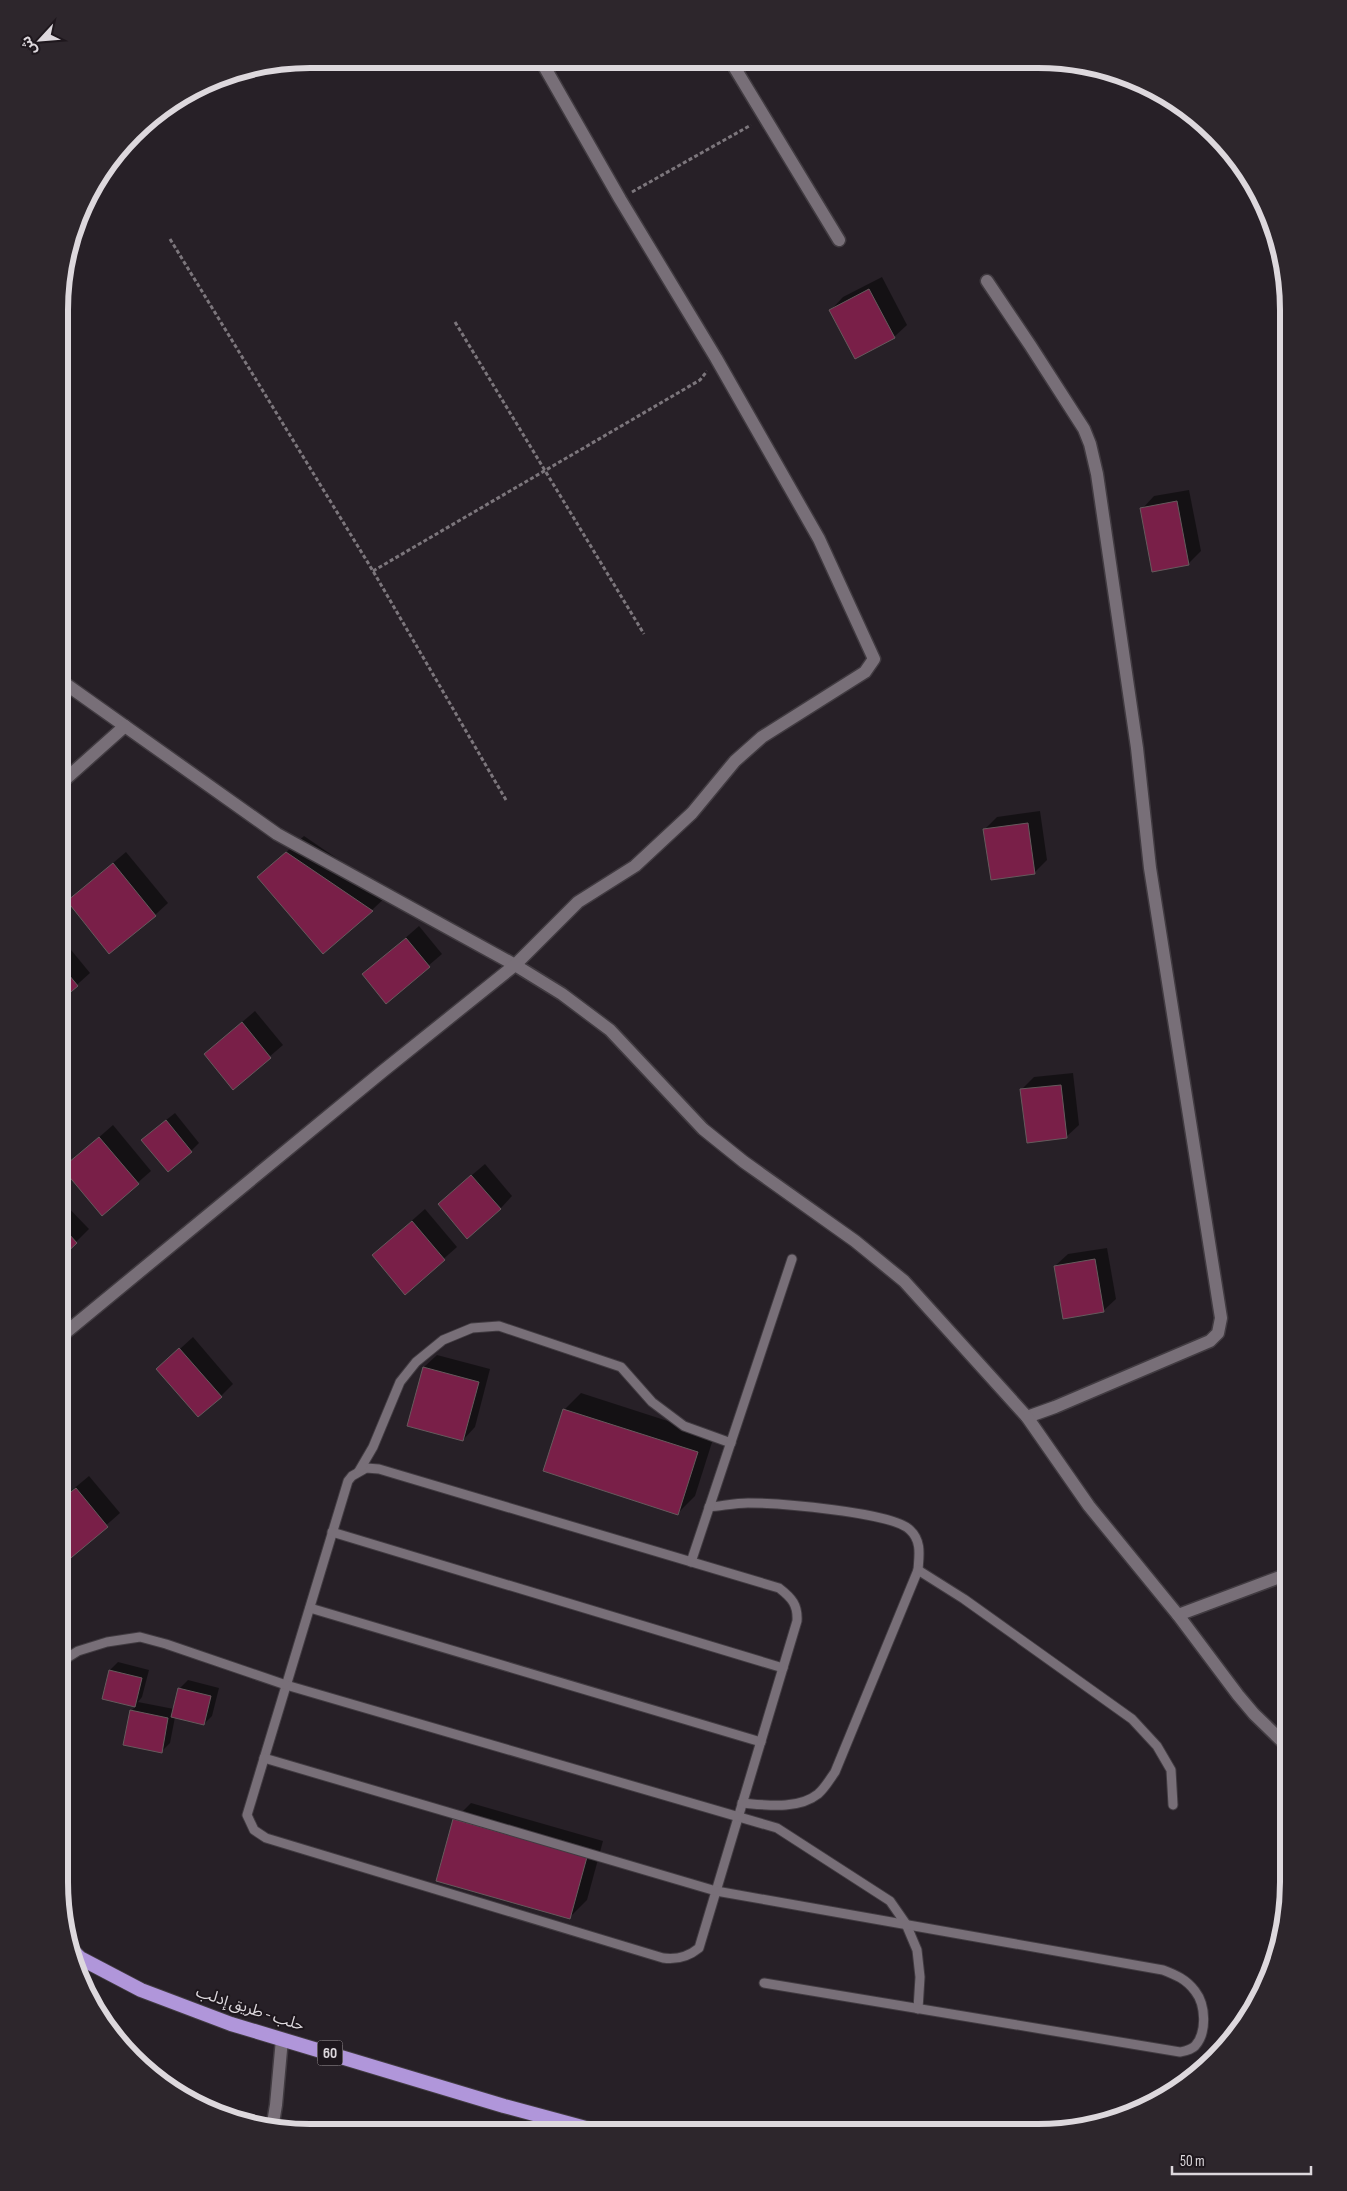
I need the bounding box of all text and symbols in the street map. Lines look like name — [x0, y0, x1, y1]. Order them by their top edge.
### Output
north arrow — [15, 15, 65, 65]
text: ش — [17, 33, 41, 58]
street label: حلب - طريق إدلب — [193, 1983, 307, 2035]
road number: 60 — [318, 2040, 342, 2066]
scale bar — [1172, 2144, 1311, 2176]
text: 50 m — [1180, 2152, 1205, 2171]

